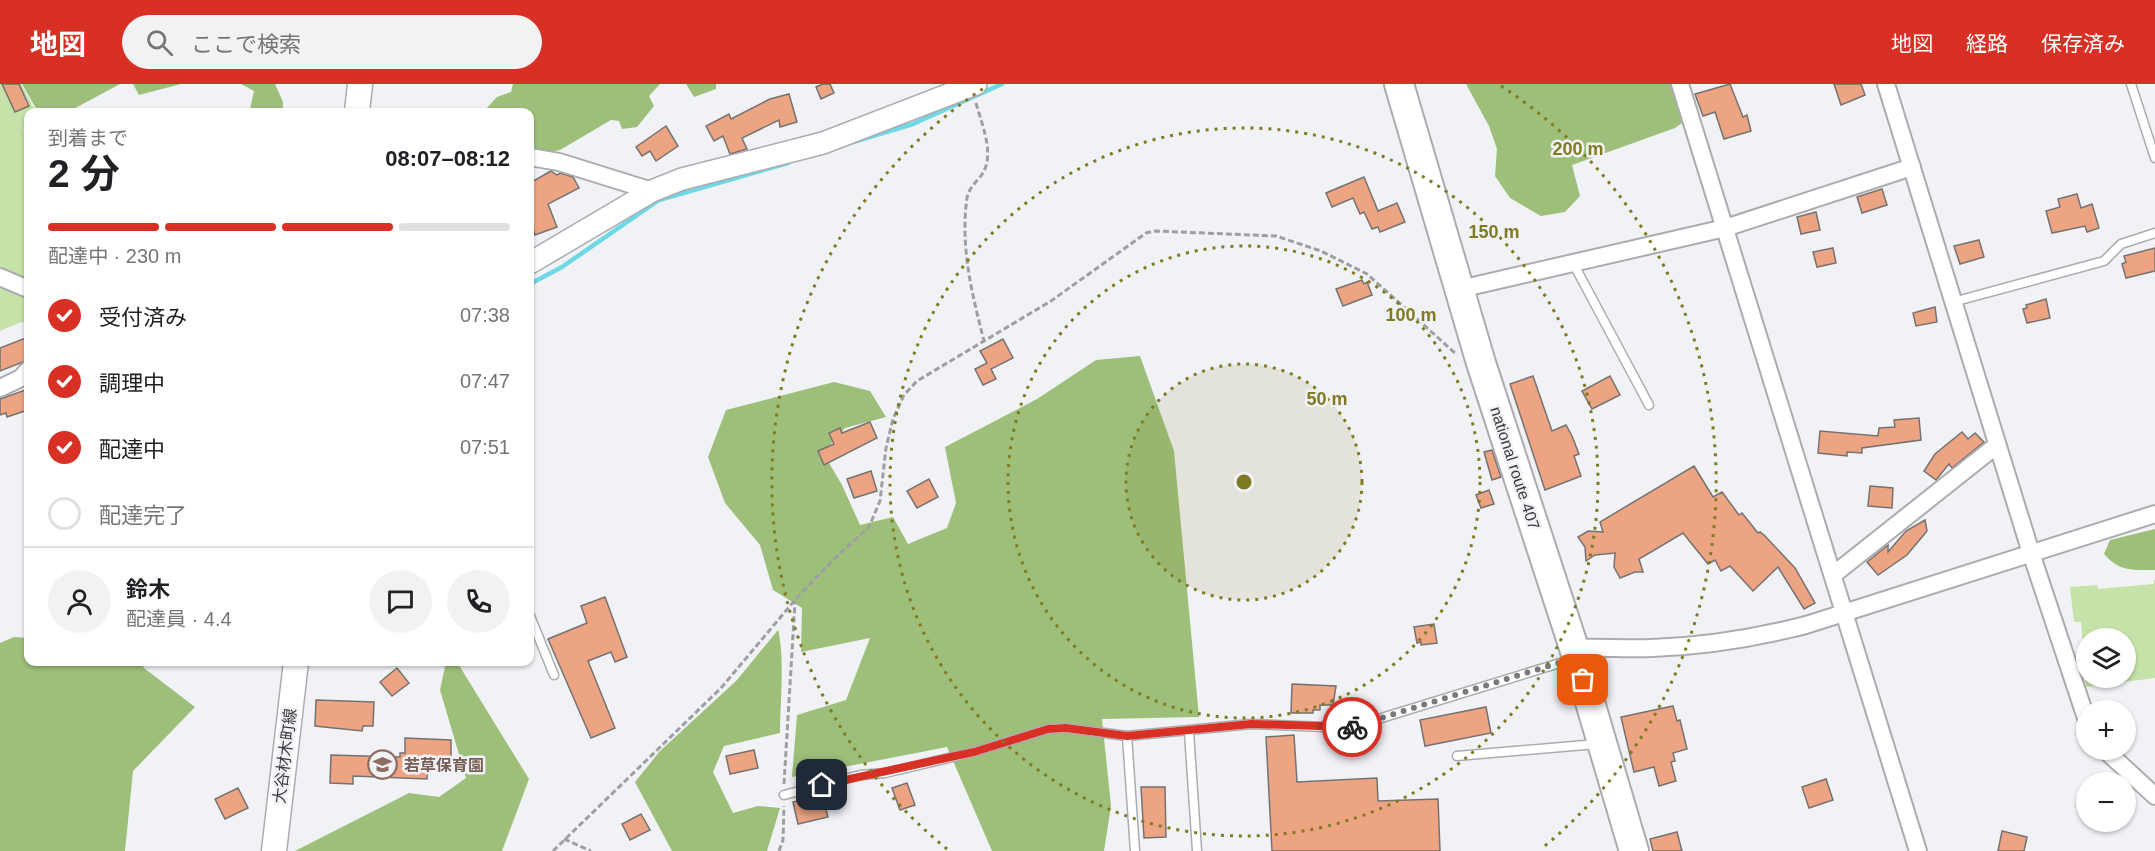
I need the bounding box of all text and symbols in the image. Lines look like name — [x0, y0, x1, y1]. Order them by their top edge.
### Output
search box — [122, 15, 542, 69]
icon: search — [143, 26, 176, 59]
text: 地図 — [30, 29, 86, 60]
text: ここで検索 — [191, 32, 301, 57]
text: 地図 — [1891, 32, 1933, 55]
text: 経路 — [1966, 32, 2008, 55]
text: 保存済み — [2041, 32, 2125, 55]
text: 到着まで — [48, 127, 128, 149]
text: 200 m — [1552, 139, 1604, 159]
text: 08:07–08:12 — [385, 146, 510, 171]
text: 2 分 — [48, 152, 120, 195]
text: 150 m — [1468, 222, 1520, 242]
text: 配達中 · 230 m — [48, 245, 181, 267]
icon: check — [48, 299, 81, 332]
text: 07:38 — [460, 304, 510, 326]
text: 受付済み — [99, 305, 187, 330]
text: 100 m — [1385, 305, 1437, 325]
icon: check — [48, 365, 81, 398]
text: 07:47 — [460, 370, 510, 392]
text: 調理中 — [99, 371, 165, 396]
text: 50 m — [1306, 389, 1348, 409]
street label: national route 407 — [1487, 404, 1543, 532]
icon: check — [48, 431, 81, 464]
text: 07:51 — [460, 436, 510, 458]
text: 配達中 — [99, 437, 165, 462]
centre of rings — [1234, 472, 1254, 492]
text: 配達完了 — [99, 503, 187, 528]
button: person — [48, 570, 111, 633]
button: chat — [369, 570, 432, 633]
button: phone — [447, 570, 510, 633]
text: 鈴木 — [126, 577, 170, 602]
text: 配達員 · 4.4 — [126, 608, 232, 630]
map controls — [2076, 628, 2136, 832]
button: layers — [2076, 628, 2136, 688]
pin — [1557, 654, 1608, 705]
icon: bag — [1566, 663, 1599, 696]
courier — [1322, 697, 1382, 757]
button: + — [2076, 700, 2136, 760]
street label: 大谷材木町線 — [271, 707, 299, 805]
icon: bike — [1336, 711, 1369, 744]
school or university icon: 若草保育園 — [367, 749, 399, 781]
place label: 若草保育園 — [404, 757, 484, 774]
pin — [796, 759, 847, 810]
icon: home — [805, 768, 838, 801]
button: − — [2076, 772, 2136, 832]

